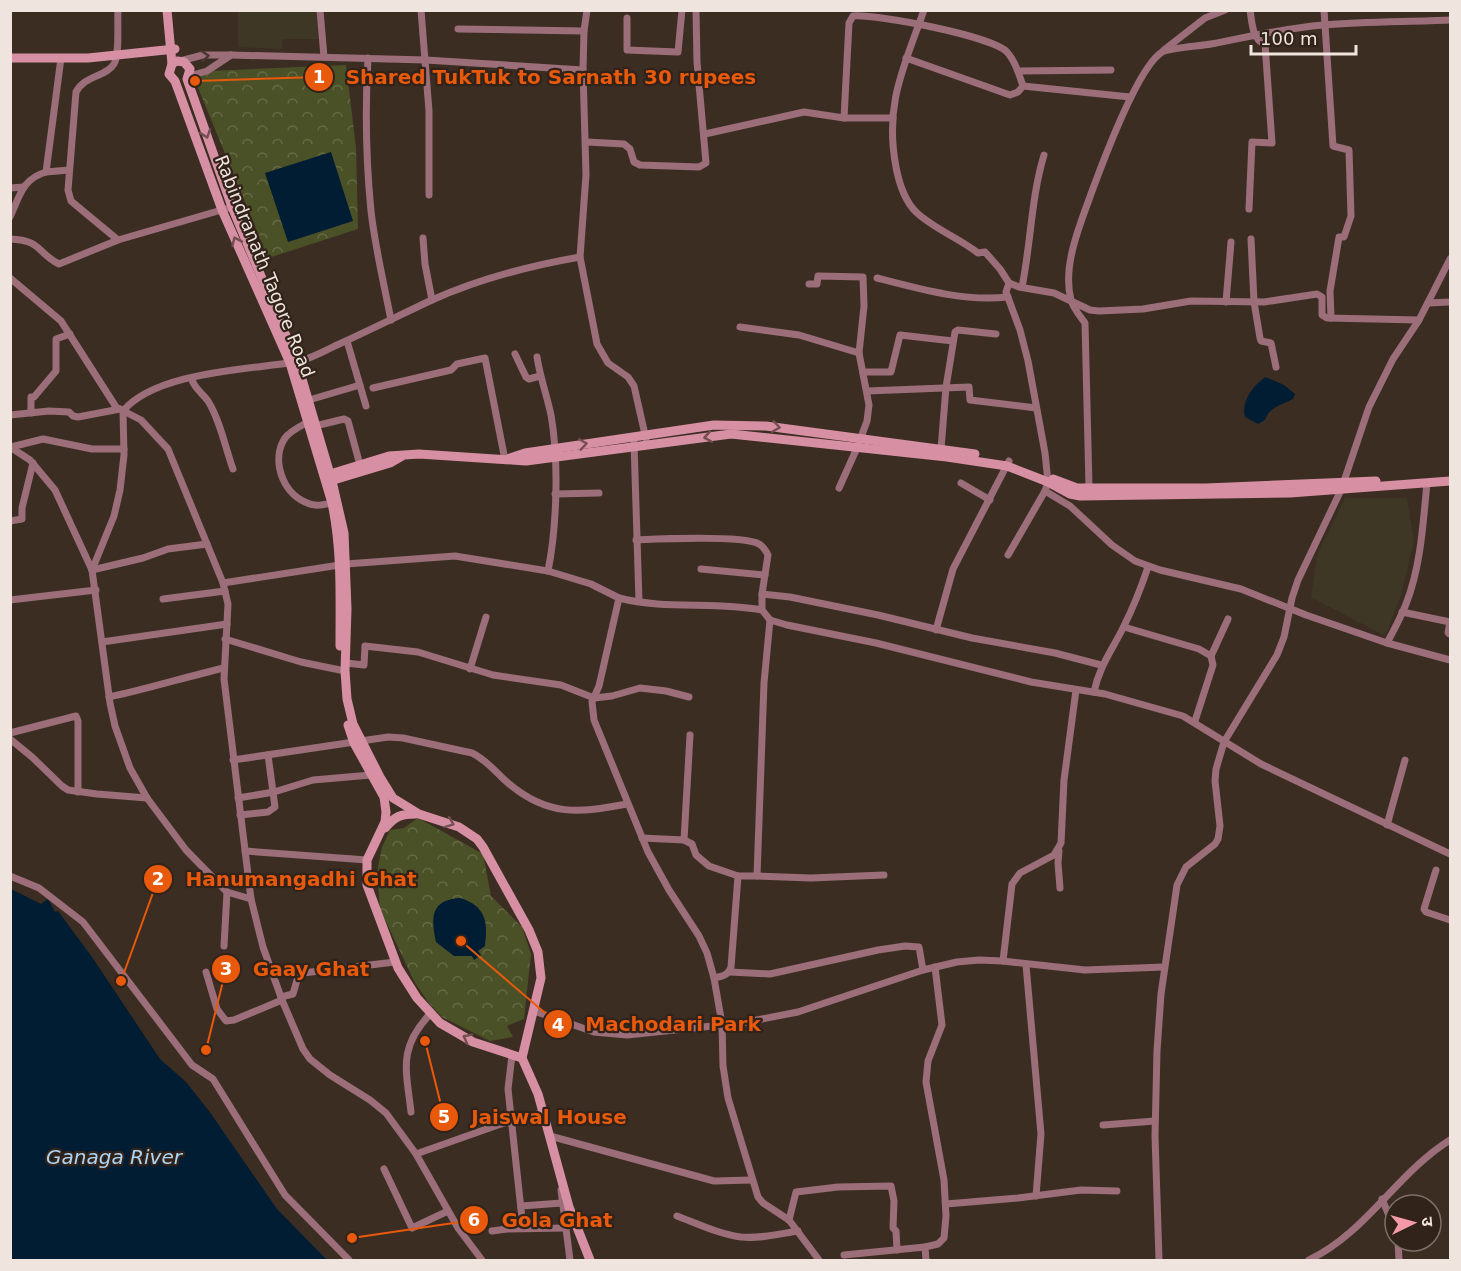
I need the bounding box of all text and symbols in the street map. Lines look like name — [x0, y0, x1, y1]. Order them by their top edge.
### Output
scale bar — [1251, 18, 1356, 56]
text: 100 m — [1260, 28, 1318, 49]
one-way arrow — [201, 50, 210, 63]
callout: Shared TukTuk to Sarnath 30 rupees — [304, 58, 769, 96]
text: Shared TukTuk to Sarnath 30 rupees — [346, 65, 756, 89]
text: 1 — [313, 66, 325, 87]
one-way arrow — [199, 128, 212, 139]
street label: Rabindranath Tagore Road — [211, 152, 319, 380]
one-way arrow — [232, 237, 244, 248]
one-way arrow — [772, 420, 781, 433]
one-way arrow — [704, 431, 713, 443]
one-way arrow — [578, 439, 588, 451]
one-way arrow — [444, 816, 455, 829]
callout: Hanumangadhi Ghat — [143, 860, 428, 898]
text: Hanumangadhi Ghat — [185, 867, 417, 891]
text: 2 — [152, 868, 164, 889]
callout: Gaay Ghat — [211, 950, 381, 988]
text: Gaay Ghat — [253, 957, 370, 981]
text: 3 — [220, 958, 232, 979]
callout: Machodari Park — [543, 1005, 773, 1043]
text: Machodari Park — [585, 1012, 761, 1036]
text: 4 — [552, 1014, 564, 1035]
one-way arrow — [462, 1034, 473, 1045]
callout: Jaiswal House — [429, 1098, 639, 1136]
text: Jaiswal House — [469, 1105, 627, 1129]
text: 5 — [438, 1106, 450, 1127]
water label: Ganaga River — [46, 1145, 184, 1169]
north arrow — [1383, 1193, 1443, 1253]
callout: Gola Ghat — [459, 1201, 625, 1239]
text: Gola Ghat — [501, 1208, 613, 1232]
text: 6 — [468, 1209, 480, 1230]
text: उ — [1418, 1216, 1437, 1228]

